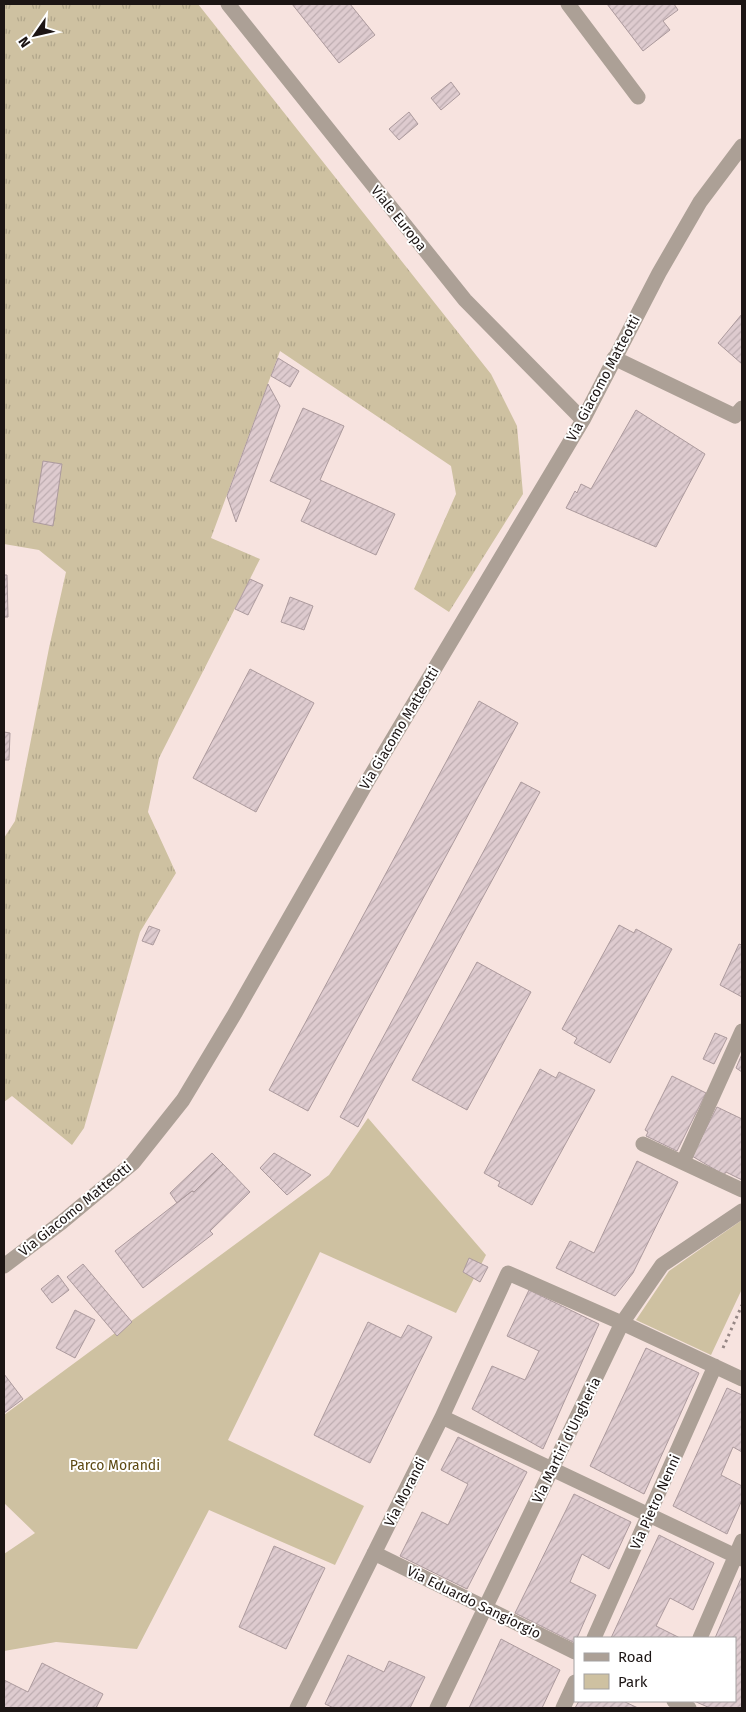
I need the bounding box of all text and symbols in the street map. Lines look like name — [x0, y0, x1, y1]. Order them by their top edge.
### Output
north arrow — [10, 10, 60, 60]
text: N — [15, 33, 34, 51]
street label: Viale Europa — [367, 182, 430, 254]
street label: Via Giacomo Matteotti — [563, 312, 644, 444]
street label: Via Giacomo Matteotti — [356, 664, 443, 793]
street label: Via Giacomo Matteotti — [15, 1159, 135, 1260]
street label: Via Martiri d'Ungheria — [529, 1374, 604, 1506]
street label: Via Pietro Nenni — [627, 1452, 684, 1552]
street label: Via Morandi — [381, 1455, 430, 1530]
park label: Parco Morandi — [70, 1457, 160, 1474]
street label: Via Eduardo Sangiorgio — [404, 1563, 544, 1642]
legend — [574, 1637, 736, 1702]
text: Road — [618, 1648, 653, 1666]
text: Park — [618, 1673, 648, 1691]

